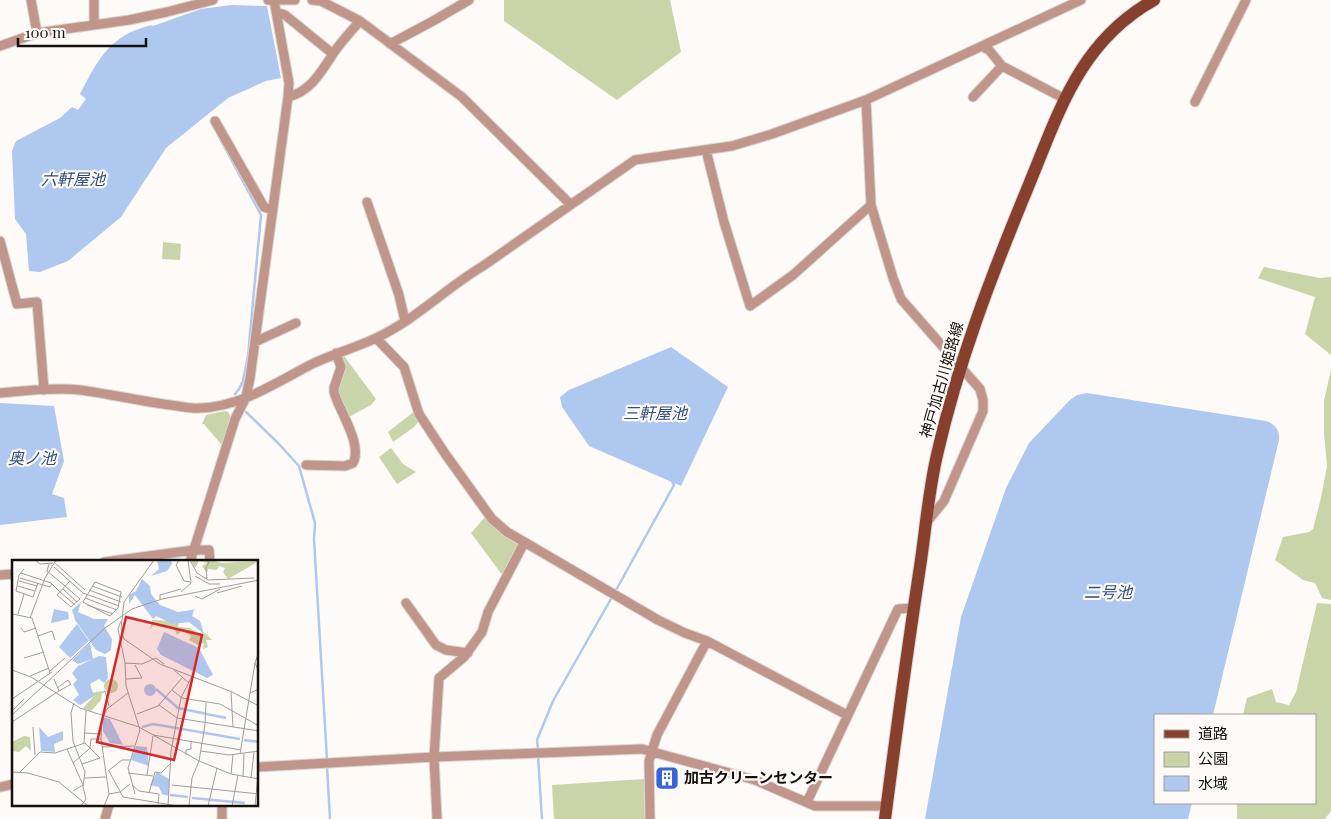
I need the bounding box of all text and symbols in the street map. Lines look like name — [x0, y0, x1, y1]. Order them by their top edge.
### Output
scale bar — [18, 15, 145, 47]
text: 100 m — [25, 22, 66, 42]
water label: 六軒屋池 — [41, 168, 107, 189]
street label: 神戸加古川姫路線 — [915, 319, 967, 440]
water label: 三軒屋池 — [623, 402, 689, 423]
water label: 奥ノ池 — [8, 447, 58, 468]
inset map — [12, 560, 259, 806]
water label: 二号池 — [1084, 581, 1134, 602]
legend — [1154, 714, 1316, 804]
text: 道路 — [1198, 723, 1228, 743]
text: 公園 — [1198, 748, 1228, 768]
building icon: 加古クリーンセンター — [654, 765, 680, 791]
place label: 加古クリーンセンター — [684, 767, 833, 787]
text: 水域 — [1198, 773, 1228, 793]

